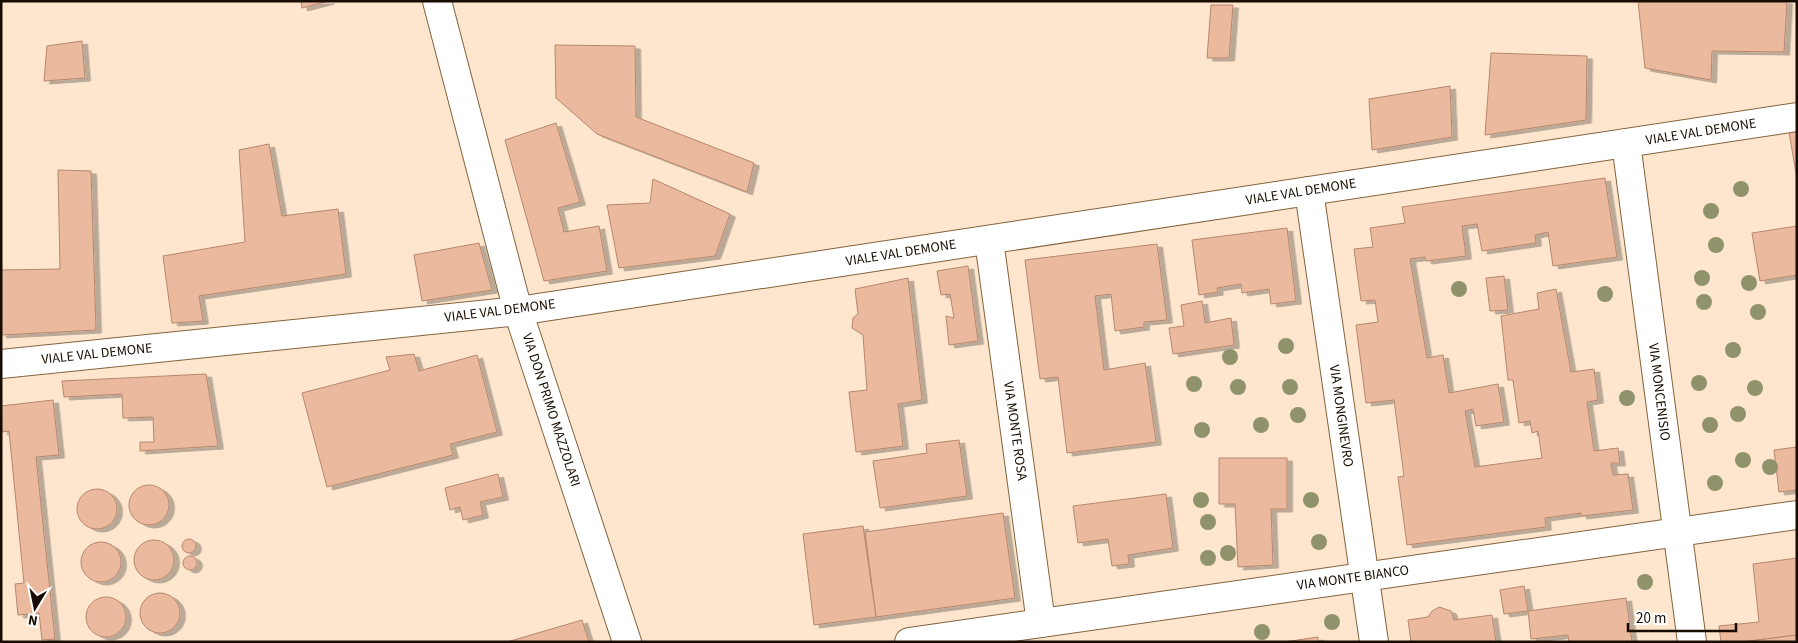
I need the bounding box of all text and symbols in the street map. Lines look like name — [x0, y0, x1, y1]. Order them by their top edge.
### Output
street label: VIALE VAL DEMONE — [1644, 113, 1758, 151]
street label: VIALE VAL DEMONE — [1244, 173, 1358, 211]
street label: VIALE VAL DEMONE — [844, 234, 958, 272]
street label: VIALE VAL DEMONE — [443, 294, 557, 328]
street label: VIA DON PRIMO MAZZOLARI — [517, 331, 585, 489]
street label: VIALE VAL DEMONE — [40, 338, 154, 370]
street label: VIA MONCENISIO — [1643, 342, 1675, 442]
street label: VIA MONGINEVRO — [1324, 364, 1358, 468]
street label: VIA MONTE ROSA — [998, 380, 1032, 482]
street label: VIA MONTE BIANCO — [1296, 560, 1410, 596]
north arrow — [10, 583, 60, 633]
scale bar — [1628, 600, 1736, 632]
text: 20 m — [1636, 608, 1666, 629]
text: N — [27, 609, 39, 630]

